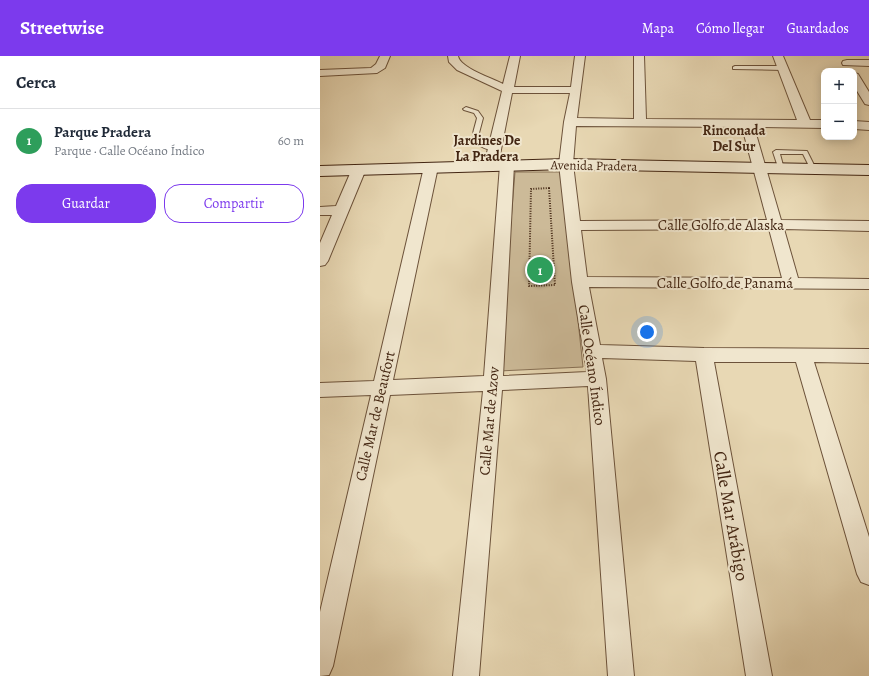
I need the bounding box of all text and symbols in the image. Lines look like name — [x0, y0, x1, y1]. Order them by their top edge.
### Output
text: Streetwise — [20, 15, 104, 41]
text: Mapa — [642, 19, 674, 38]
text: Cómo llegar — [696, 19, 764, 38]
text: Guardados — [786, 19, 849, 38]
map controls — [821, 68, 857, 140]
button: + — [821, 68, 857, 104]
text: Cerca — [16, 71, 56, 94]
button: − — [821, 104, 857, 140]
district label: Rinconada Del Sur — [703, 121, 766, 156]
text: Parque Pradera — [54, 122, 151, 142]
district label: Jardines De La Pradera — [454, 131, 521, 166]
text: 1 — [27, 132, 31, 149]
text: 60 m — [278, 132, 304, 149]
text: Parque · Calle Océano Índico — [54, 142, 205, 159]
street label: Avenida Pradera — [549, 156, 638, 175]
button: Guardar — [16, 184, 156, 223]
button: Compartir — [164, 184, 304, 223]
street label: Calle Golfo de Alaska — [658, 215, 784, 235]
pin: 1 — [527, 255, 553, 285]
street label: Calle Golfo de Panamá — [657, 273, 793, 293]
street label: Calle Océano Índico — [574, 303, 610, 427]
your location — [637, 322, 657, 342]
street label: Calle Mar de Beaufort — [350, 349, 400, 483]
street label: Calle Mar de Azov — [474, 366, 504, 476]
street label: Calle Mar Arábigo — [708, 449, 754, 583]

